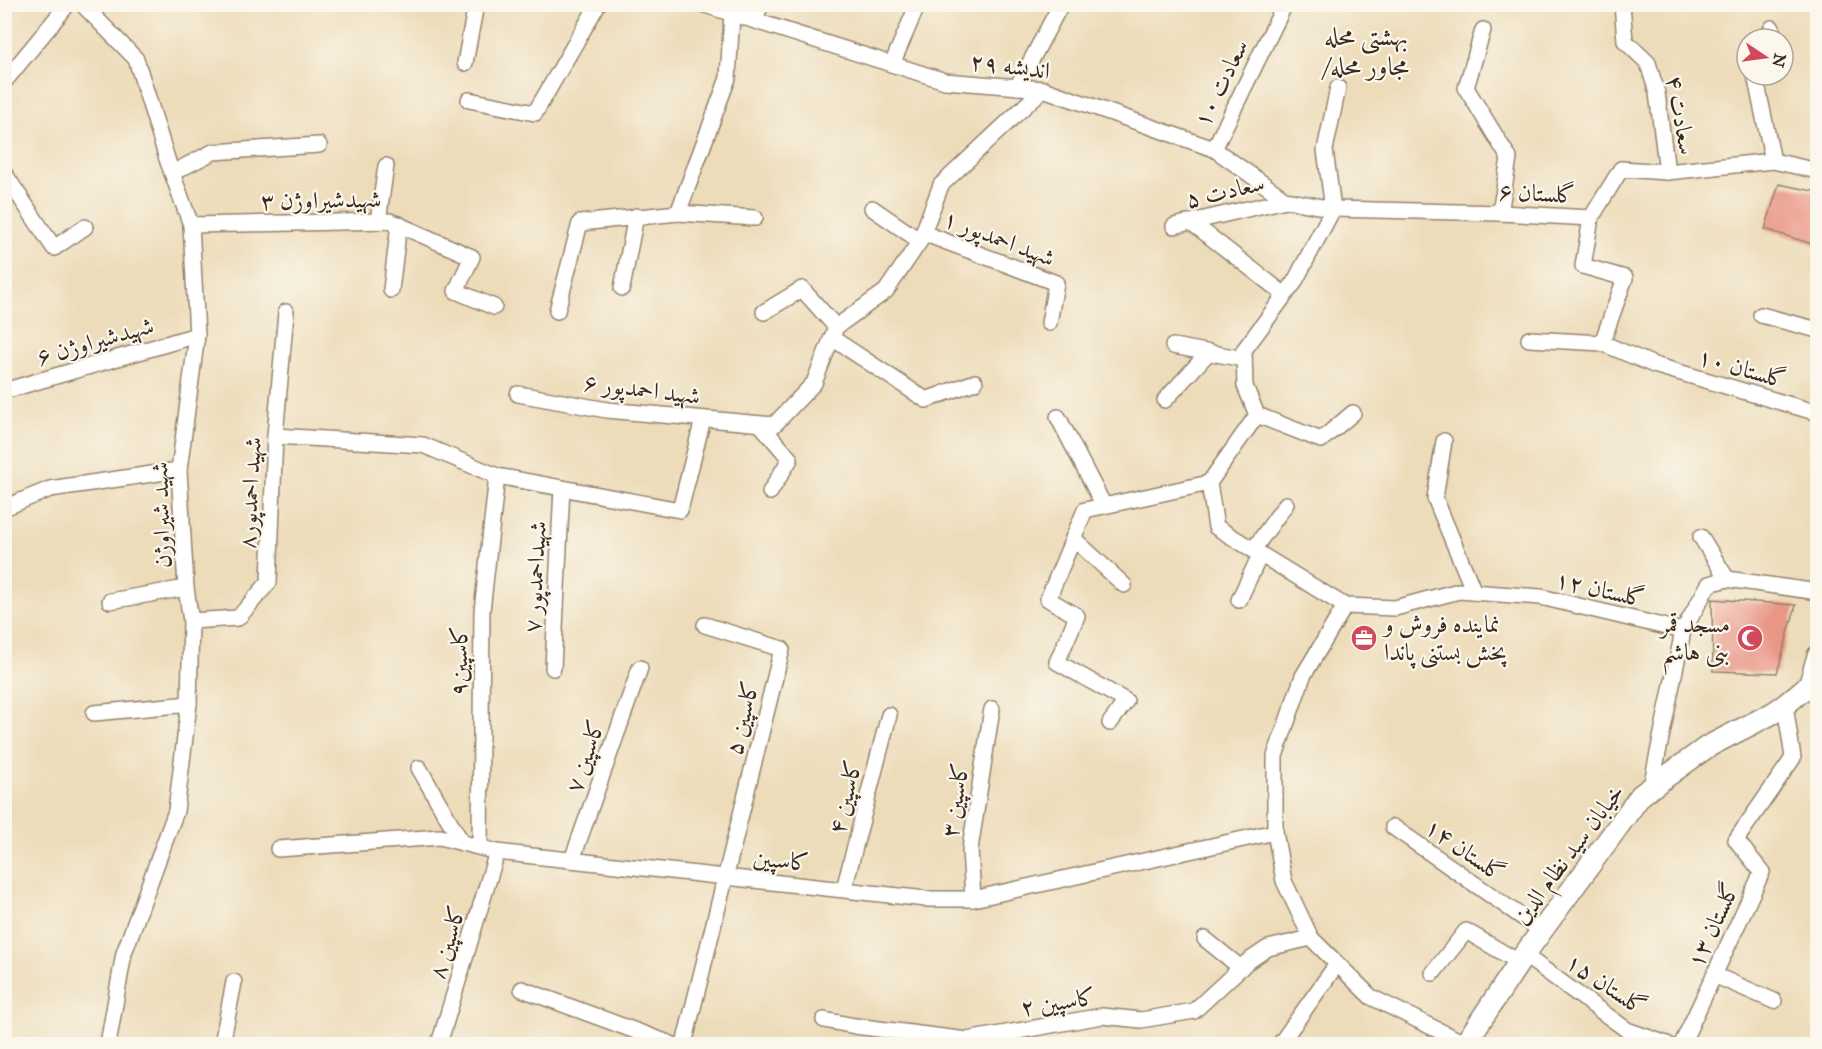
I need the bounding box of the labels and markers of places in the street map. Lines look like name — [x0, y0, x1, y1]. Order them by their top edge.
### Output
place label: نماینده فروش و پخش بستنی پاندا — [1381, 609, 1507, 669]
place label: مسجد قمر بنی هاشم — [1657, 609, 1730, 676]
office icon: نماینده فروش و پخش بستنی پاندا — [1349, 623, 1379, 653]
mosque icon: مسجد قمر بنی هاشم — [1735, 623, 1765, 653]

